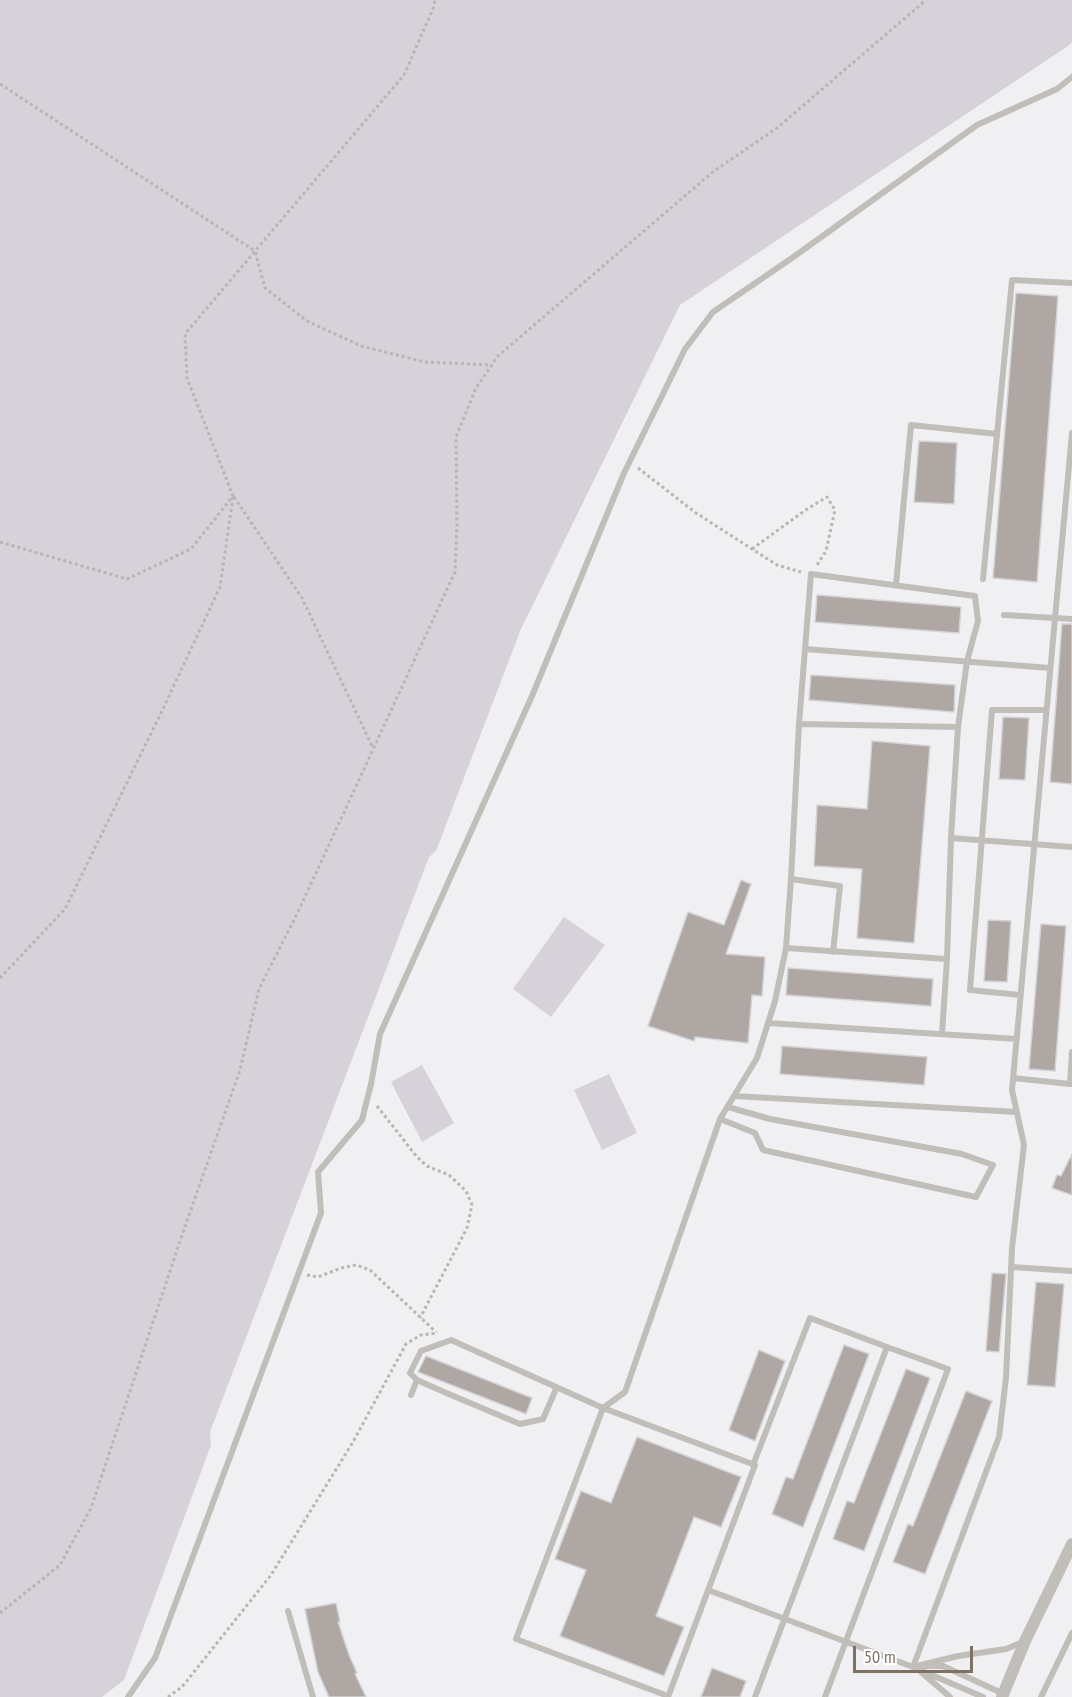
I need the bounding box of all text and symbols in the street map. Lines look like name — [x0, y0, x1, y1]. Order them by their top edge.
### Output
scale bar — [856, 1634, 976, 1672]
text: 50 m — [864, 1645, 896, 1668]

